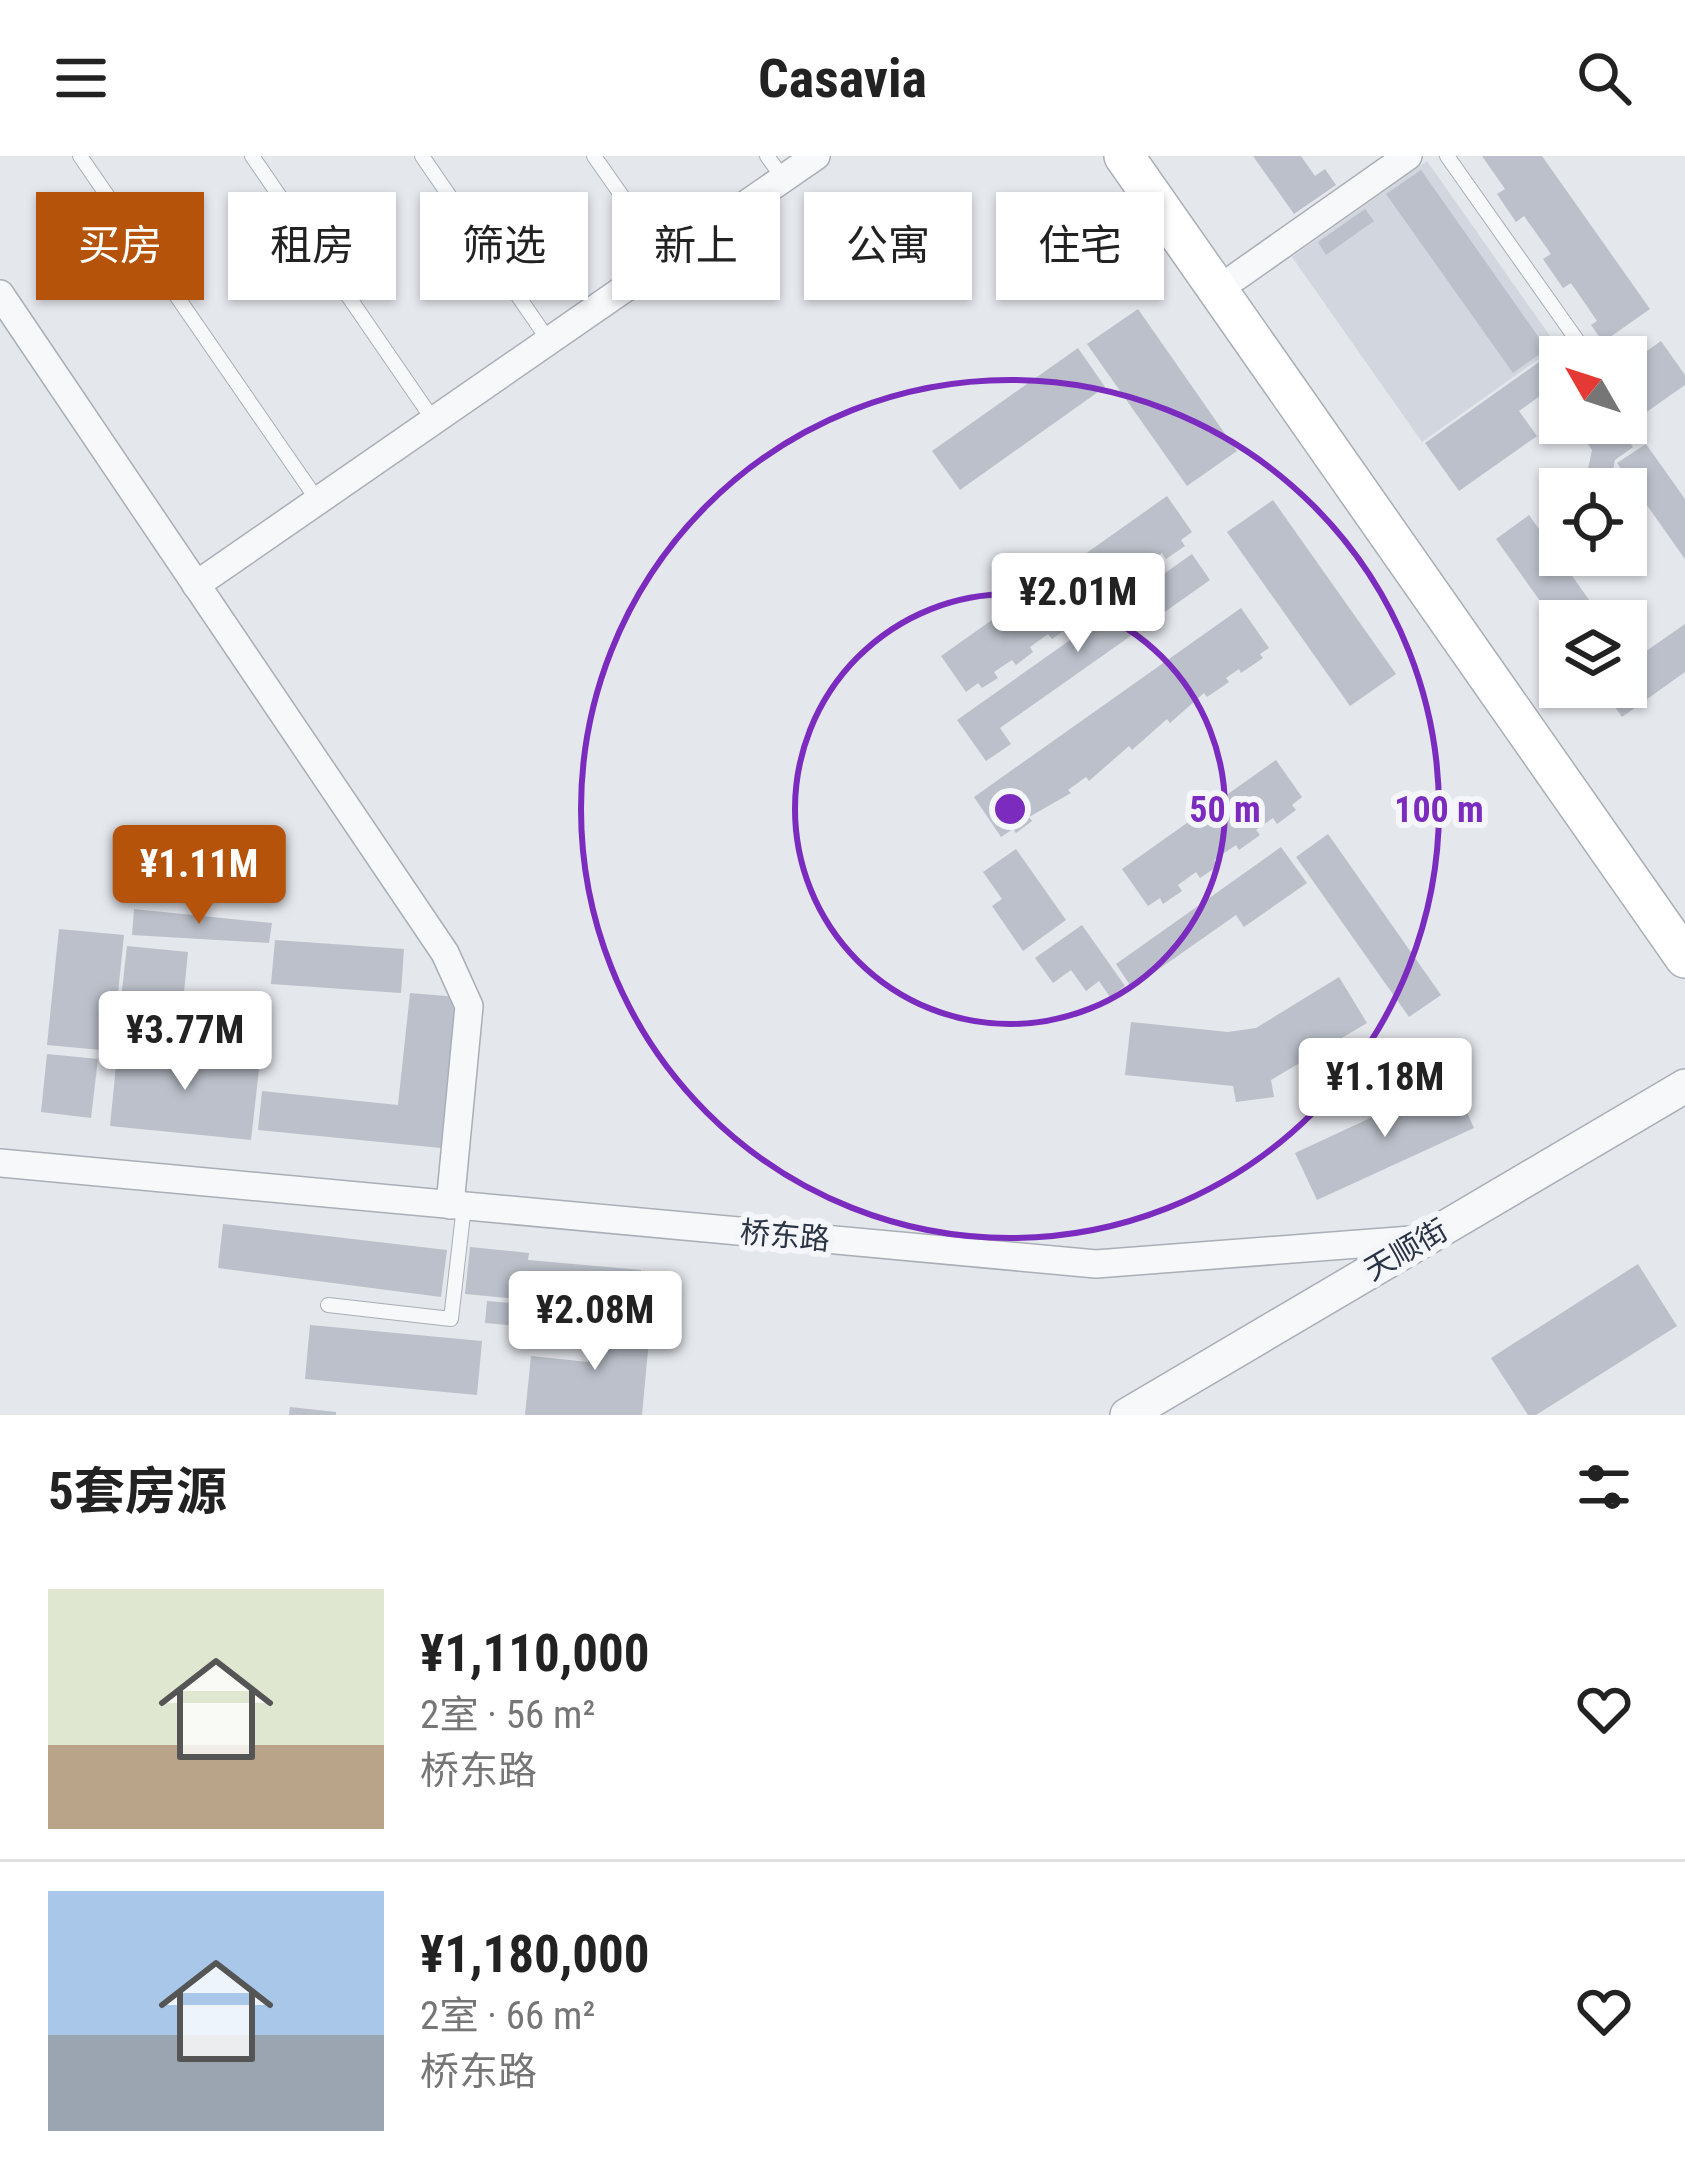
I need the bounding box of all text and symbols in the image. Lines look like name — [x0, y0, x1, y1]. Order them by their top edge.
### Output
icon: menu — [48, 45, 114, 111]
icon: search — [1571, 45, 1637, 111]
text: Casavia — [758, 47, 927, 110]
chip: 买房 — [36, 192, 204, 300]
chip: 租房 — [228, 192, 396, 300]
chip: 筛选 — [420, 192, 588, 300]
chip: 新上 — [612, 192, 780, 300]
chip: 公寓 — [804, 192, 972, 300]
chip: 住宅 — [996, 192, 1164, 300]
north arrow — [1539, 336, 1647, 444]
map controls — [1539, 336, 1647, 708]
button: locate — [1539, 468, 1647, 576]
pin: ¥2.01M — [980, 553, 1176, 655]
text: ¥2.01M — [1019, 569, 1137, 615]
button: layers — [1539, 600, 1647, 708]
centre of rings — [989, 788, 1031, 830]
text: 50 m — [1189, 789, 1261, 831]
text: 100 m — [1394, 789, 1484, 831]
pin: ¥1.11M — [101, 825, 297, 927]
text: ¥1.11M — [140, 841, 258, 887]
pin: ¥3.77M — [87, 991, 283, 1093]
text: ¥3.77M — [126, 1007, 244, 1053]
pin: ¥1.18M — [1287, 1038, 1483, 1140]
text: ¥1.18M — [1326, 1054, 1444, 1100]
street label: 天顺街 — [1358, 1212, 1453, 1287]
street label: 桥东路 — [739, 1214, 831, 1257]
pin: ¥2.08M — [497, 1271, 693, 1373]
text: ¥2.08M — [536, 1287, 654, 1333]
icon: filters — [1571, 1454, 1637, 1520]
text: 5套房源 — [48, 1462, 227, 1521]
text: ¥1,110,000 — [420, 1624, 650, 1683]
icon: home — [144, 1637, 288, 1781]
icon: heart — [1571, 1676, 1637, 1742]
text: 2室 · 56 m² — [420, 1692, 595, 1738]
text: 桥东路 — [420, 1748, 537, 1794]
text: ¥1,180,000 — [420, 1925, 650, 1984]
icon: home — [144, 1939, 288, 2083]
icon: heart — [1571, 1978, 1637, 2044]
text: 2室 · 66 m² — [420, 1993, 595, 2039]
text: 桥东路 — [420, 2049, 537, 2095]

